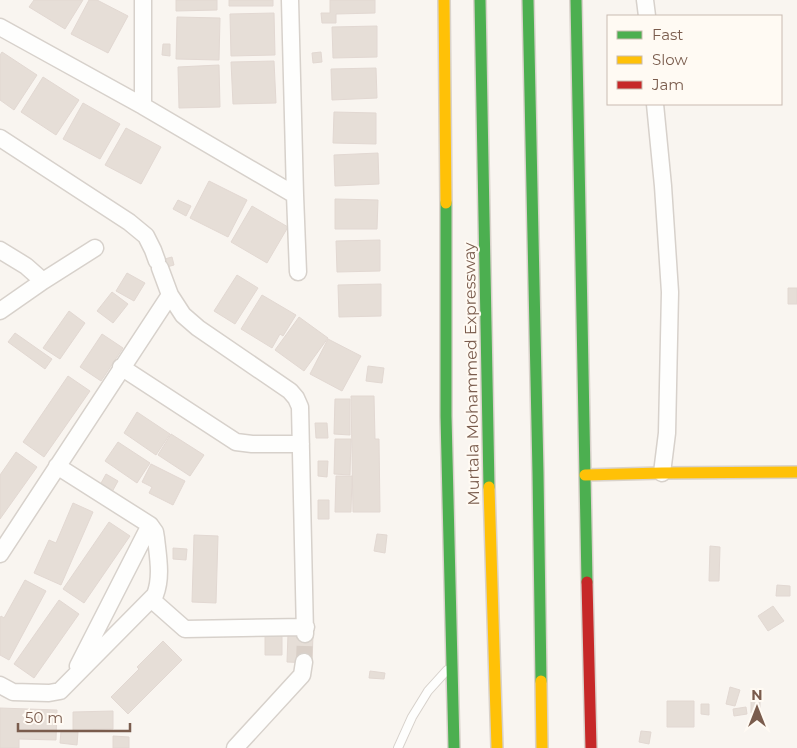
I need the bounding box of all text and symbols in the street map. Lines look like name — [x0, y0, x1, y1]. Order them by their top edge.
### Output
legend — [607, 15, 782, 105]
text: Fast — [652, 25, 683, 44]
text: Slow — [652, 50, 688, 69]
text: Jam — [651, 75, 684, 94]
street label: Murtala Mohammed Expressway — [460, 242, 483, 506]
north arrow — [732, 683, 782, 733]
text: N — [751, 686, 763, 704]
scale bar — [18, 700, 130, 732]
text: 50 m — [25, 708, 63, 727]

